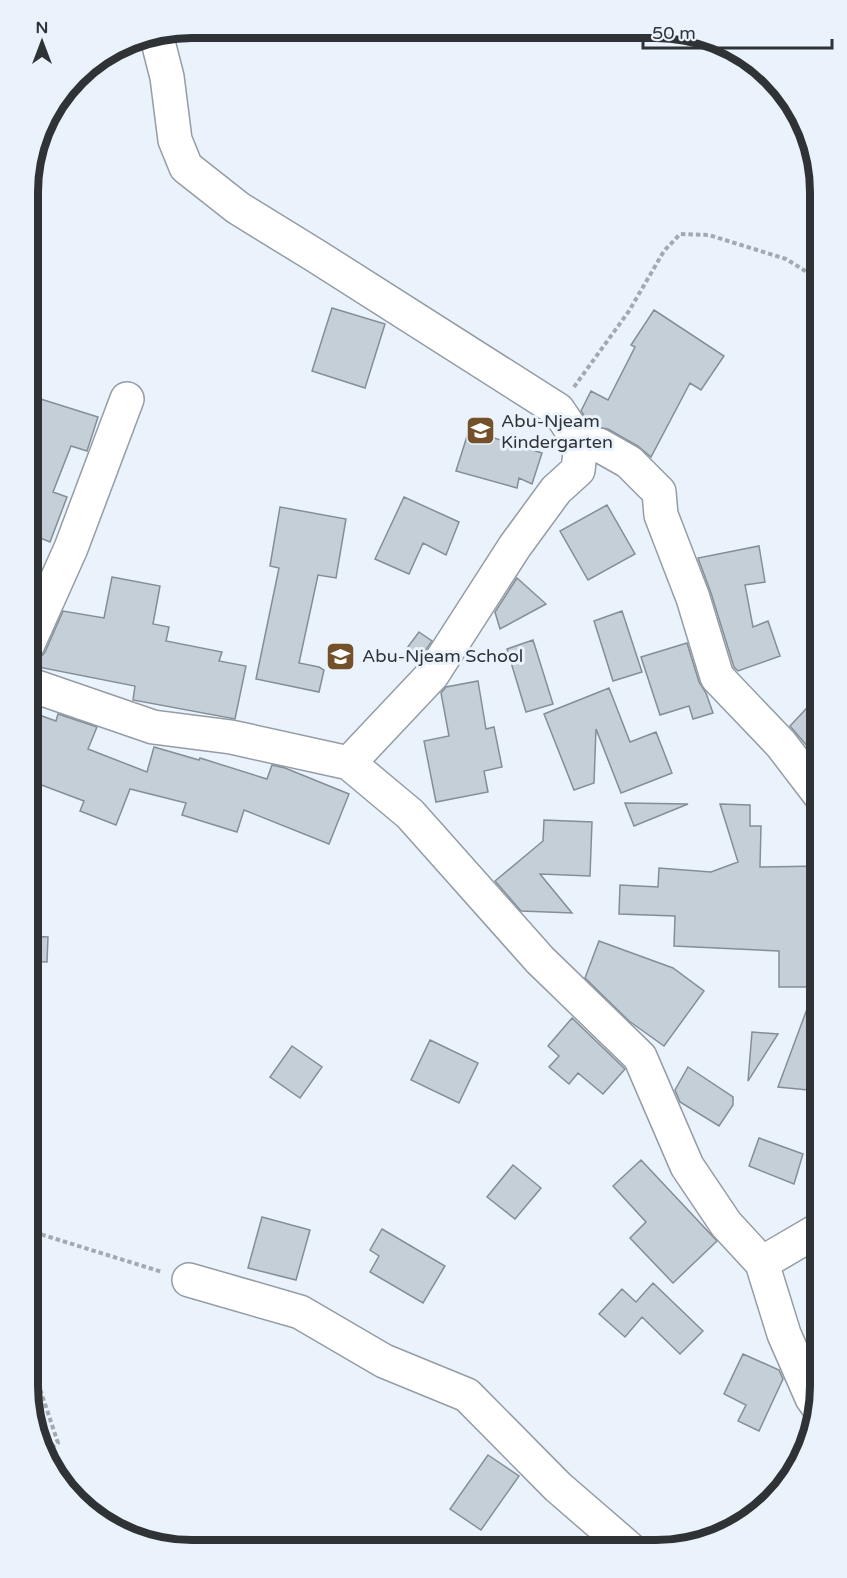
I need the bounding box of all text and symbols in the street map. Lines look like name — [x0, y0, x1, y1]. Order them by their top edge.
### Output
north arrow — [12, 12, 72, 72]
scale bar — [643, 12, 832, 50]
text: N — [36, 18, 48, 38]
text: 50 m — [652, 22, 696, 44]
place label: Abu-Njeam Kindergarten — [501, 410, 613, 453]
school or university icon: Abu-Njeam Kindergarten — [464, 415, 496, 447]
school or university icon: Abu-Njeam School — [325, 640, 357, 672]
place label: Abu-Njeam School — [362, 645, 523, 667]

